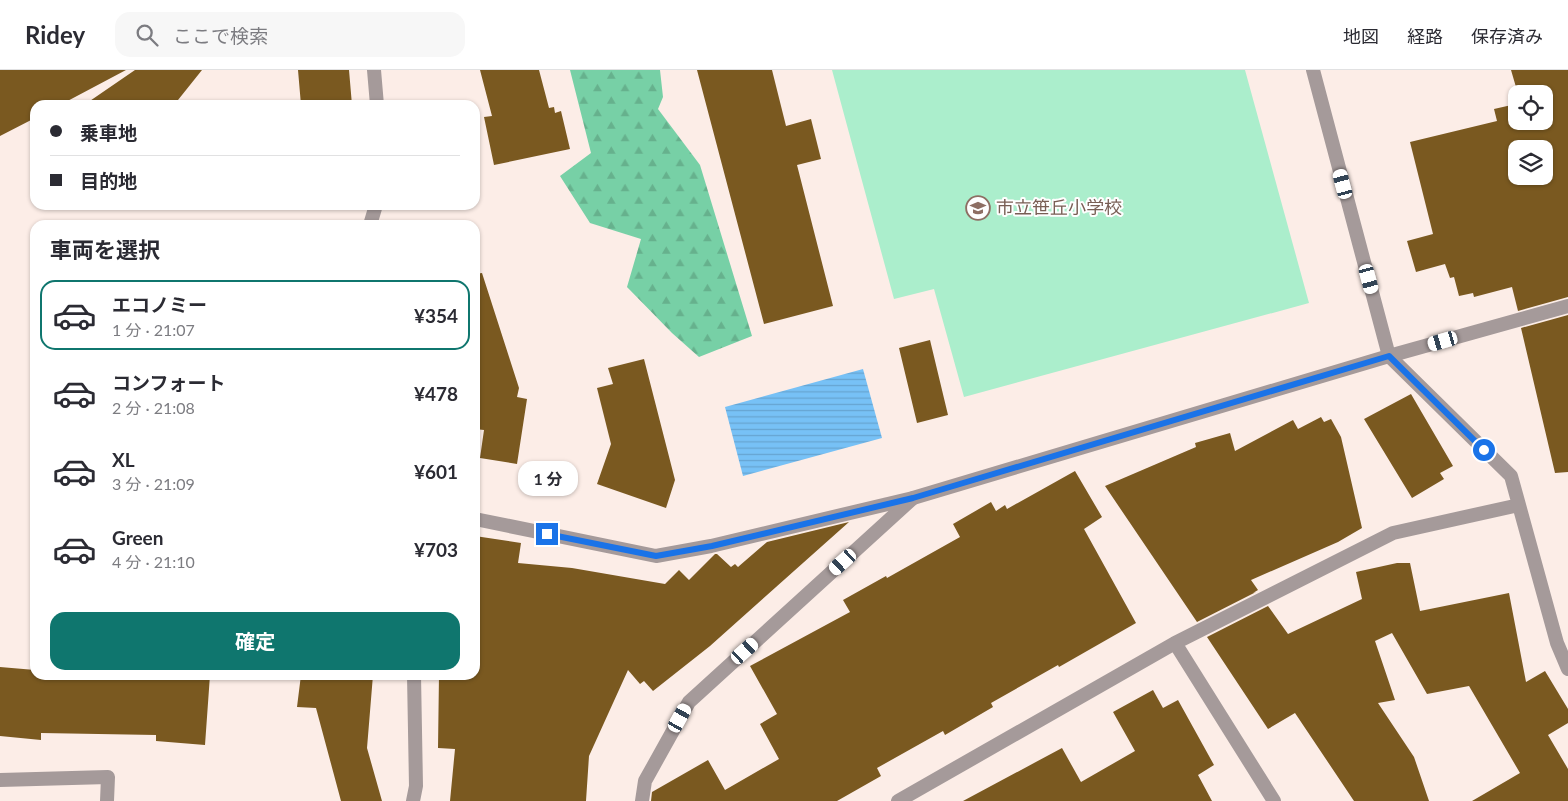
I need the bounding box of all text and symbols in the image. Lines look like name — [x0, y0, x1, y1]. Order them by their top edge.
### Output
search box — [115, 12, 465, 57]
text: Ridey — [25, 20, 85, 49]
icon: search — [133, 21, 161, 49]
text: ここで検索 — [173, 24, 268, 47]
text: 地図 — [1343, 25, 1379, 47]
text: 経路 — [1407, 25, 1443, 47]
text: 保存済み — [1471, 25, 1543, 47]
map controls — [1508, 85, 1553, 185]
button: locate — [1508, 85, 1553, 130]
text: 乗車地 — [80, 121, 137, 144]
button: layers — [1508, 140, 1553, 185]
car — [1331, 168, 1354, 200]
text: 目的地 — [80, 169, 137, 192]
school or university icon: 市立笹丘小学校 — [965, 195, 991, 221]
place label: 市立笹丘小学校 — [996, 196, 1122, 218]
text: 車両を選択 — [50, 236, 160, 263]
car — [1357, 263, 1380, 295]
icon: car — [52, 293, 97, 338]
text: エコノミー — [112, 293, 207, 316]
text: ¥354 — [414, 304, 458, 327]
text: 1 分 · 21:07 — [112, 320, 195, 339]
car — [1426, 330, 1459, 352]
icon: car — [52, 371, 97, 416]
text: コンフォート — [112, 371, 225, 394]
text: ¥478 — [414, 382, 458, 405]
text: 2 分 · 21:08 — [112, 398, 195, 417]
route start — [1473, 439, 1495, 461]
text: XL — [112, 448, 135, 471]
icon: car — [52, 449, 97, 494]
text: ¥601 — [414, 460, 458, 483]
callout: 1 分 — [517, 462, 577, 496]
text: 1 分 — [533, 469, 563, 488]
text: 3 分 · 21:09 — [112, 474, 195, 493]
route end — [536, 523, 558, 545]
text: Green — [112, 526, 163, 549]
icon: car — [52, 527, 97, 572]
text: ¥703 — [414, 538, 458, 561]
car — [826, 546, 859, 578]
text: 4 分 · 21:10 — [112, 552, 195, 571]
button: 確定 — [50, 612, 460, 670]
car — [728, 635, 761, 667]
car — [666, 701, 693, 735]

